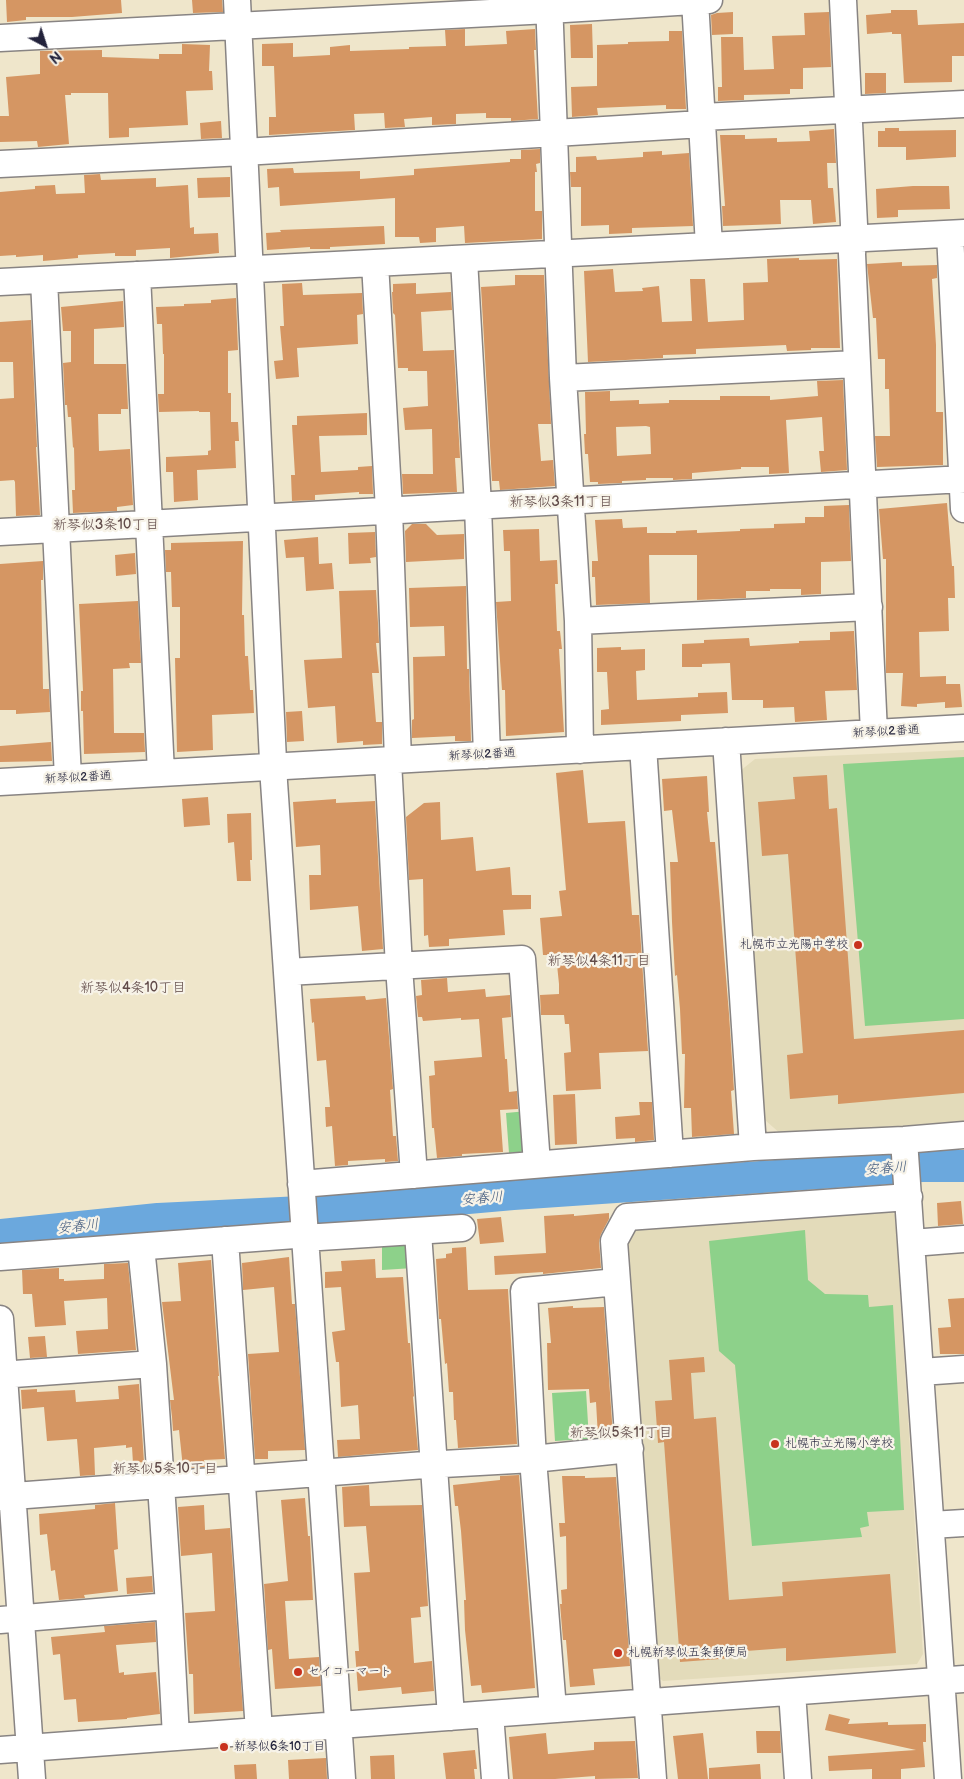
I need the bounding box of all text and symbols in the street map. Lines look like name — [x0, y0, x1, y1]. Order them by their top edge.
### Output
north arrow — [20, 20, 70, 70]
text: N — [45, 47, 64, 67]
district label: 新琴似3条11丁目 — [509, 494, 613, 510]
district label: 新琴似3条10丁目 — [53, 517, 159, 533]
street label: 新琴似2番通 — [852, 723, 920, 741]
street label: 新琴似2番通 — [448, 746, 516, 764]
street label: 新琴似2番通 — [44, 769, 112, 787]
place label: 札幌市立光陽中学校 — [740, 938, 848, 952]
marker: 札幌市立光陽中学校 — [852, 939, 864, 951]
district label: 新琴似4条11丁目 — [547, 953, 651, 969]
district label: 新琴似4条10丁目 — [80, 980, 186, 996]
water label: 安春川 — [864, 1159, 908, 1179]
water label: 安春川 — [460, 1189, 504, 1209]
water label: 安春川 — [56, 1216, 100, 1238]
district label: 新琴似5条11丁目 — [570, 1425, 672, 1441]
place label: 札幌市立光陽小学校 — [785, 1437, 893, 1451]
marker: 札幌市立光陽小学校 — [769, 1438, 781, 1450]
district label: 新琴似5条10丁目 — [112, 1461, 218, 1477]
place label: 札幌新琴似五条郵便局 — [628, 1646, 748, 1660]
marker: 札幌新琴似五条郵便局 — [612, 1647, 624, 1659]
place label: セイコーマート — [308, 1665, 392, 1679]
marker: セイコーマート — [292, 1666, 304, 1678]
place label: 新琴似6条10丁目 — [234, 1740, 325, 1754]
marker: 新琴似6条10丁目 — [218, 1741, 230, 1753]

